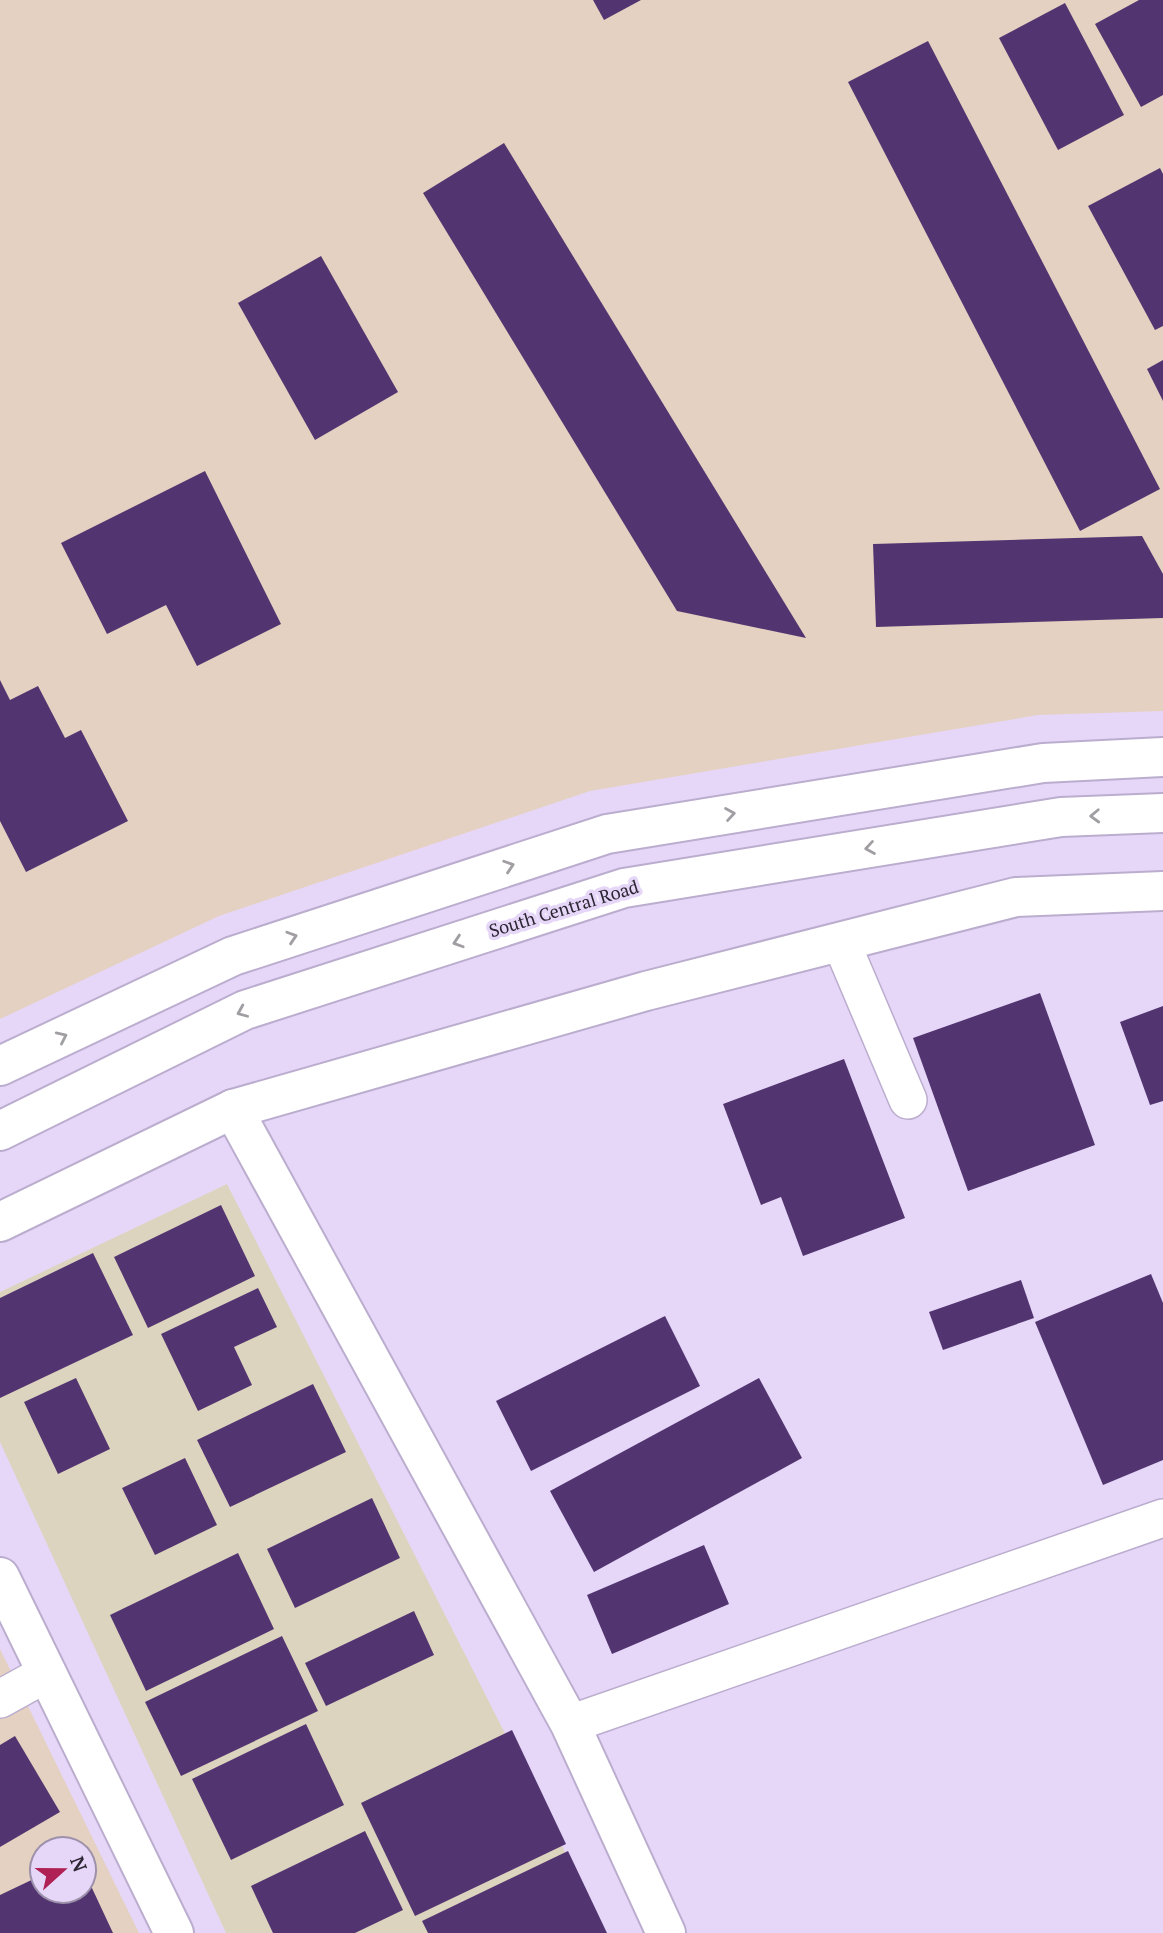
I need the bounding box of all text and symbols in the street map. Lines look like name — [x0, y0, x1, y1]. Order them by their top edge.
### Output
one-way arrow — [724, 807, 735, 822]
one-way arrow — [1089, 808, 1100, 823]
one-way arrow — [864, 840, 876, 855]
one-way arrow — [502, 860, 514, 874]
street label: South Central Road — [486, 874, 641, 942]
one-way arrow — [286, 930, 298, 945]
one-way arrow — [452, 933, 464, 948]
one-way arrow — [237, 1004, 249, 1018]
one-way arrow — [55, 1031, 67, 1045]
north arrow — [28, 1835, 98, 1905]
text: N — [65, 1853, 94, 1875]

